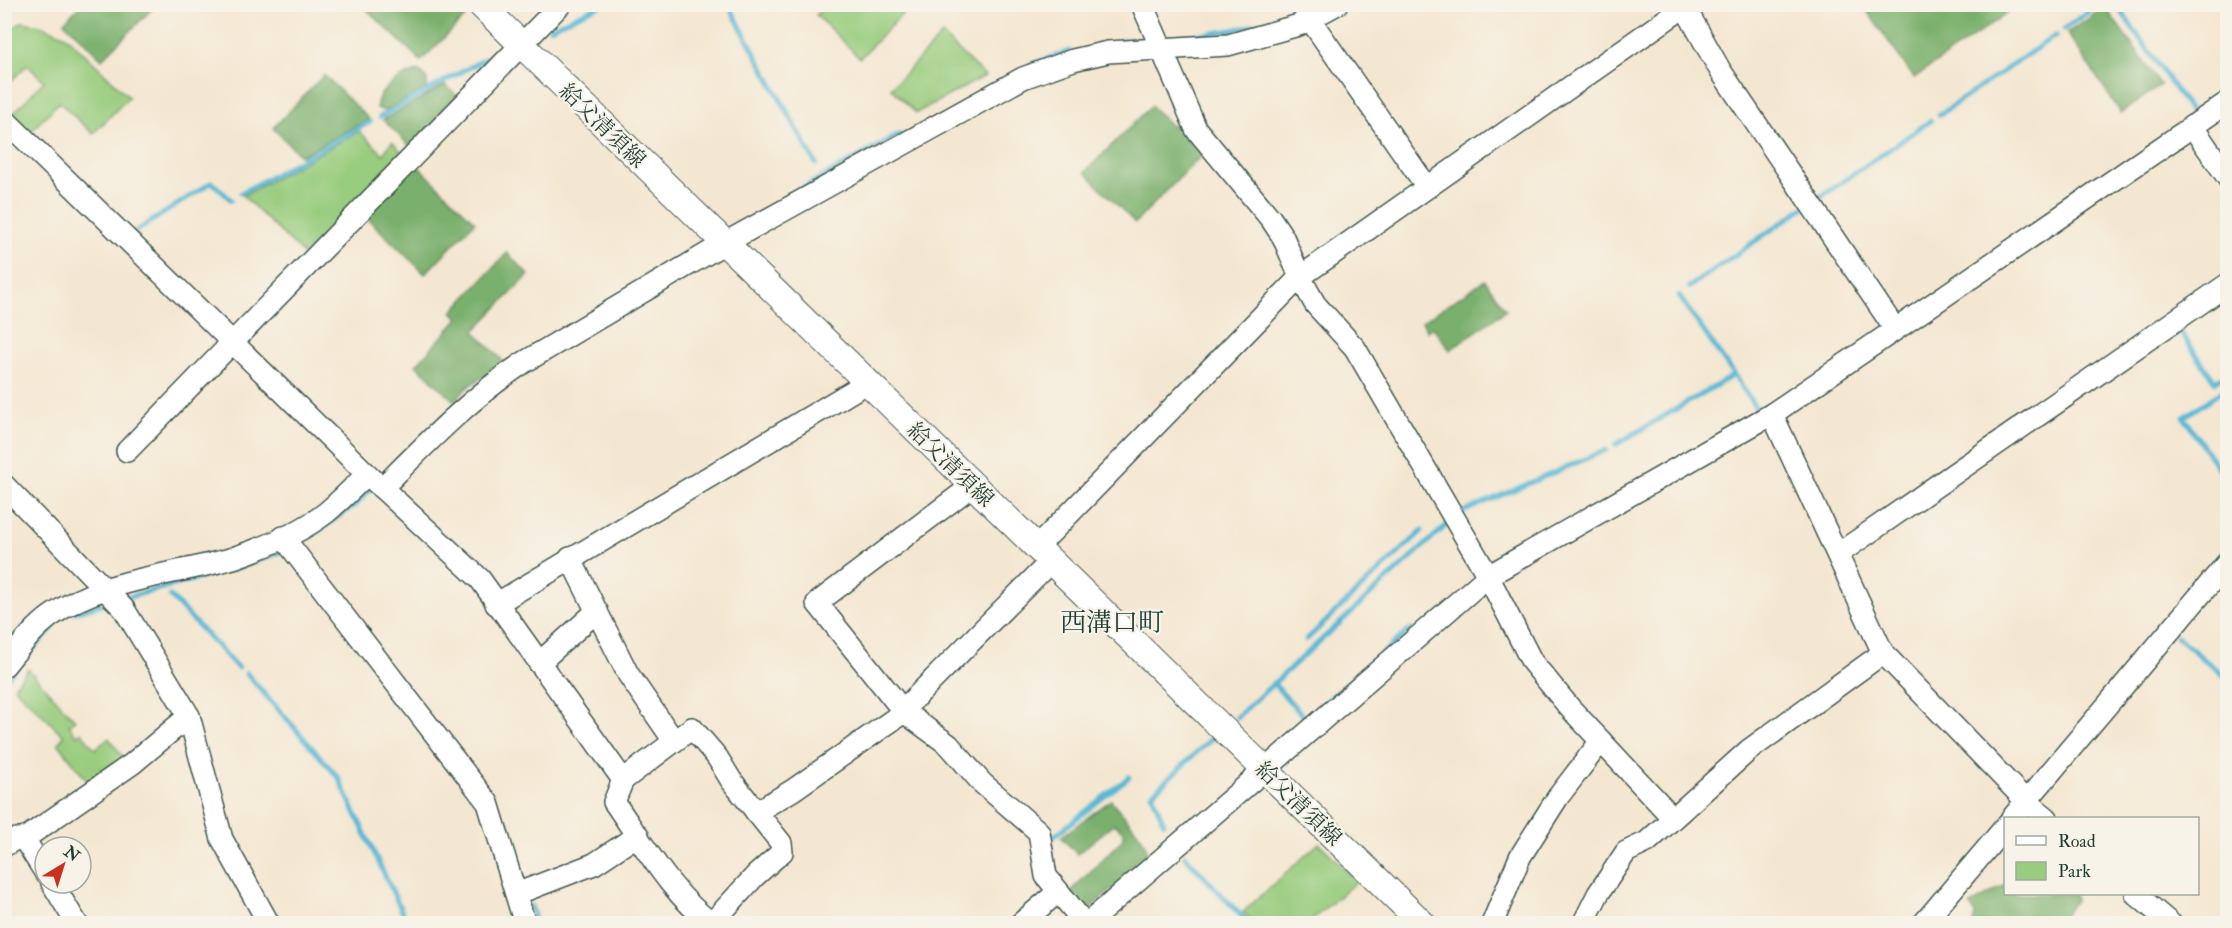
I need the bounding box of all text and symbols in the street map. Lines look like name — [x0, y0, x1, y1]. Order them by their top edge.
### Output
street label: 給父清須線 — [553, 77, 652, 174]
street label: 給父清須線 — [901, 416, 1000, 513]
district label: 西溝口町 — [1060, 607, 1164, 639]
street label: 給父清須線 — [1249, 755, 1348, 852]
legend — [2004, 817, 2199, 895]
text: Road — [2058, 830, 2096, 853]
north arrow — [33, 835, 93, 895]
text: N — [59, 841, 84, 867]
text: Park — [2058, 860, 2091, 883]

